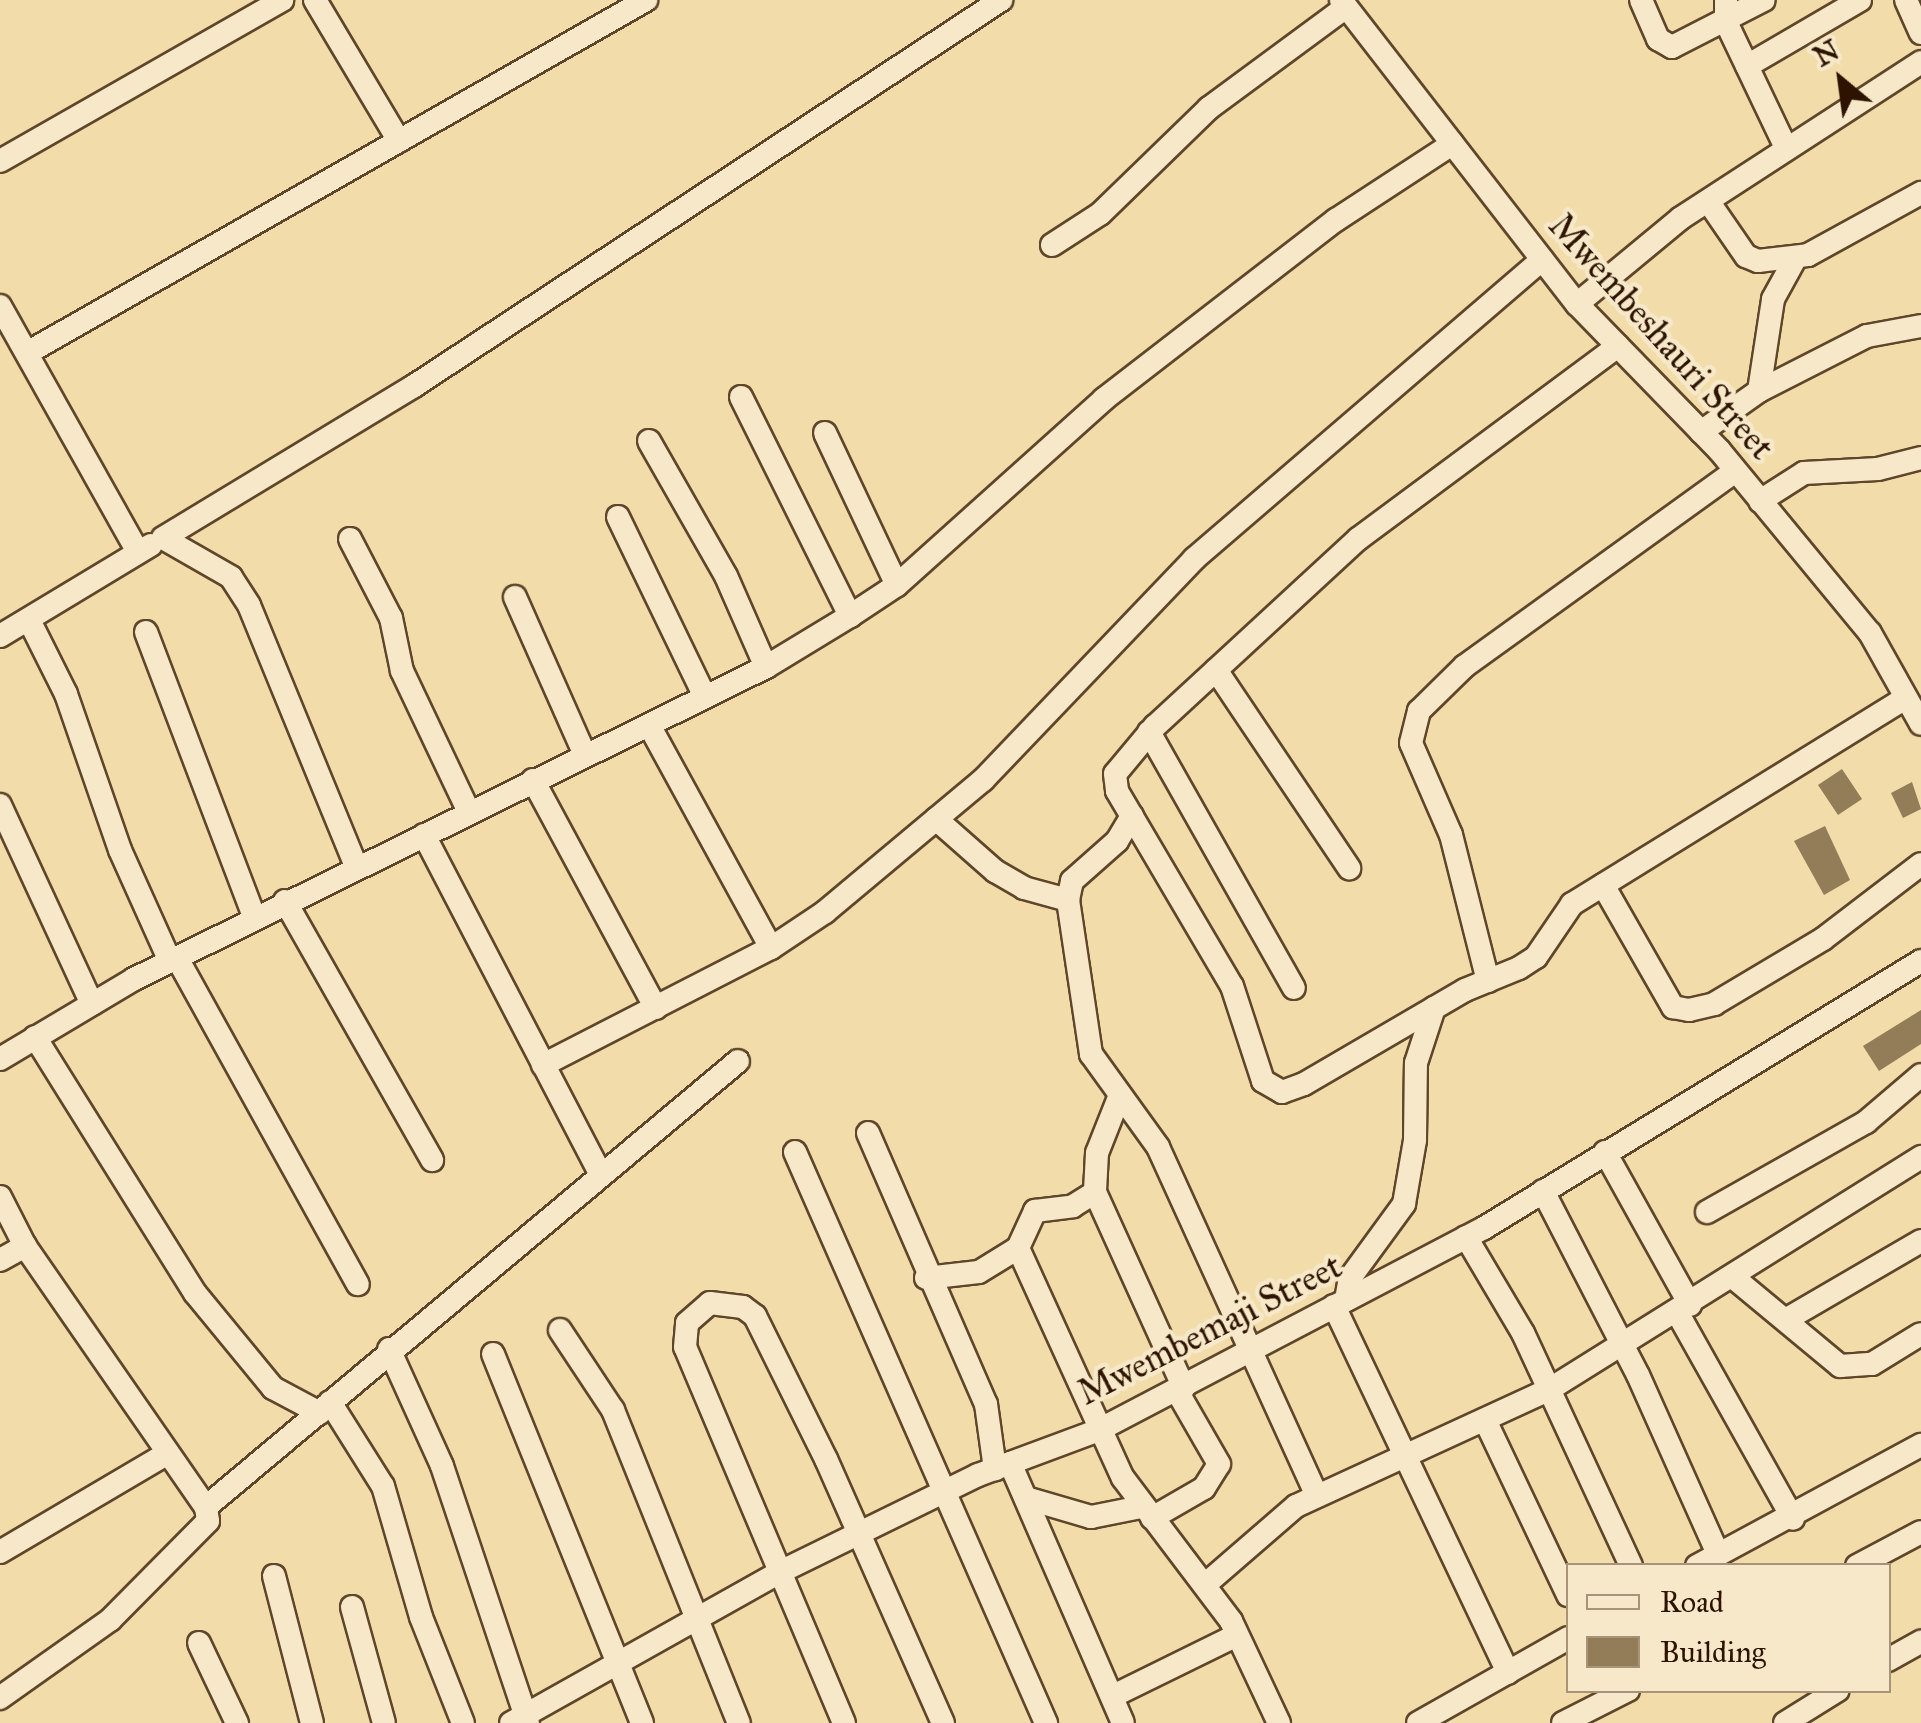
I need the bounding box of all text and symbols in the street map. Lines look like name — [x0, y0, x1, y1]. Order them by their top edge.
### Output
north arrow — [1791, 30, 1891, 130]
text: N — [1807, 32, 1845, 74]
street label: Mwembeshauri Street — [1540, 205, 1782, 469]
street label: Mwembemaji Street — [1071, 1245, 1349, 1415]
legend — [1566, 1563, 1891, 1693]
text: Road — [1660, 1584, 1724, 1620]
text: Building — [1660, 1634, 1766, 1670]

